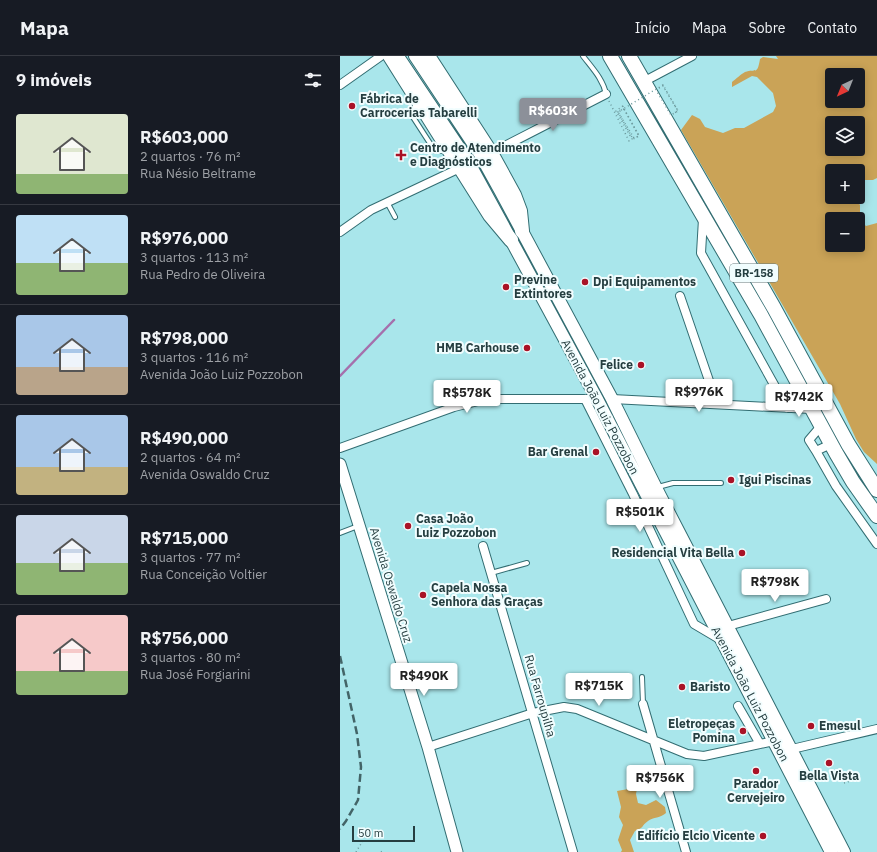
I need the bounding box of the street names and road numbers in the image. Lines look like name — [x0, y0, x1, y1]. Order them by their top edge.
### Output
road number: BR-158 — [730, 264, 778, 282]
street label: Avenida João Luiz Pozzobon — [558, 337, 642, 477]
street label: Avenida Oswaldo Cruz — [367, 525, 416, 645]
street label: Avenida João Luiz Pozzobon — [708, 624, 792, 764]
street label: Rua Farroupilha — [522, 653, 560, 739]

